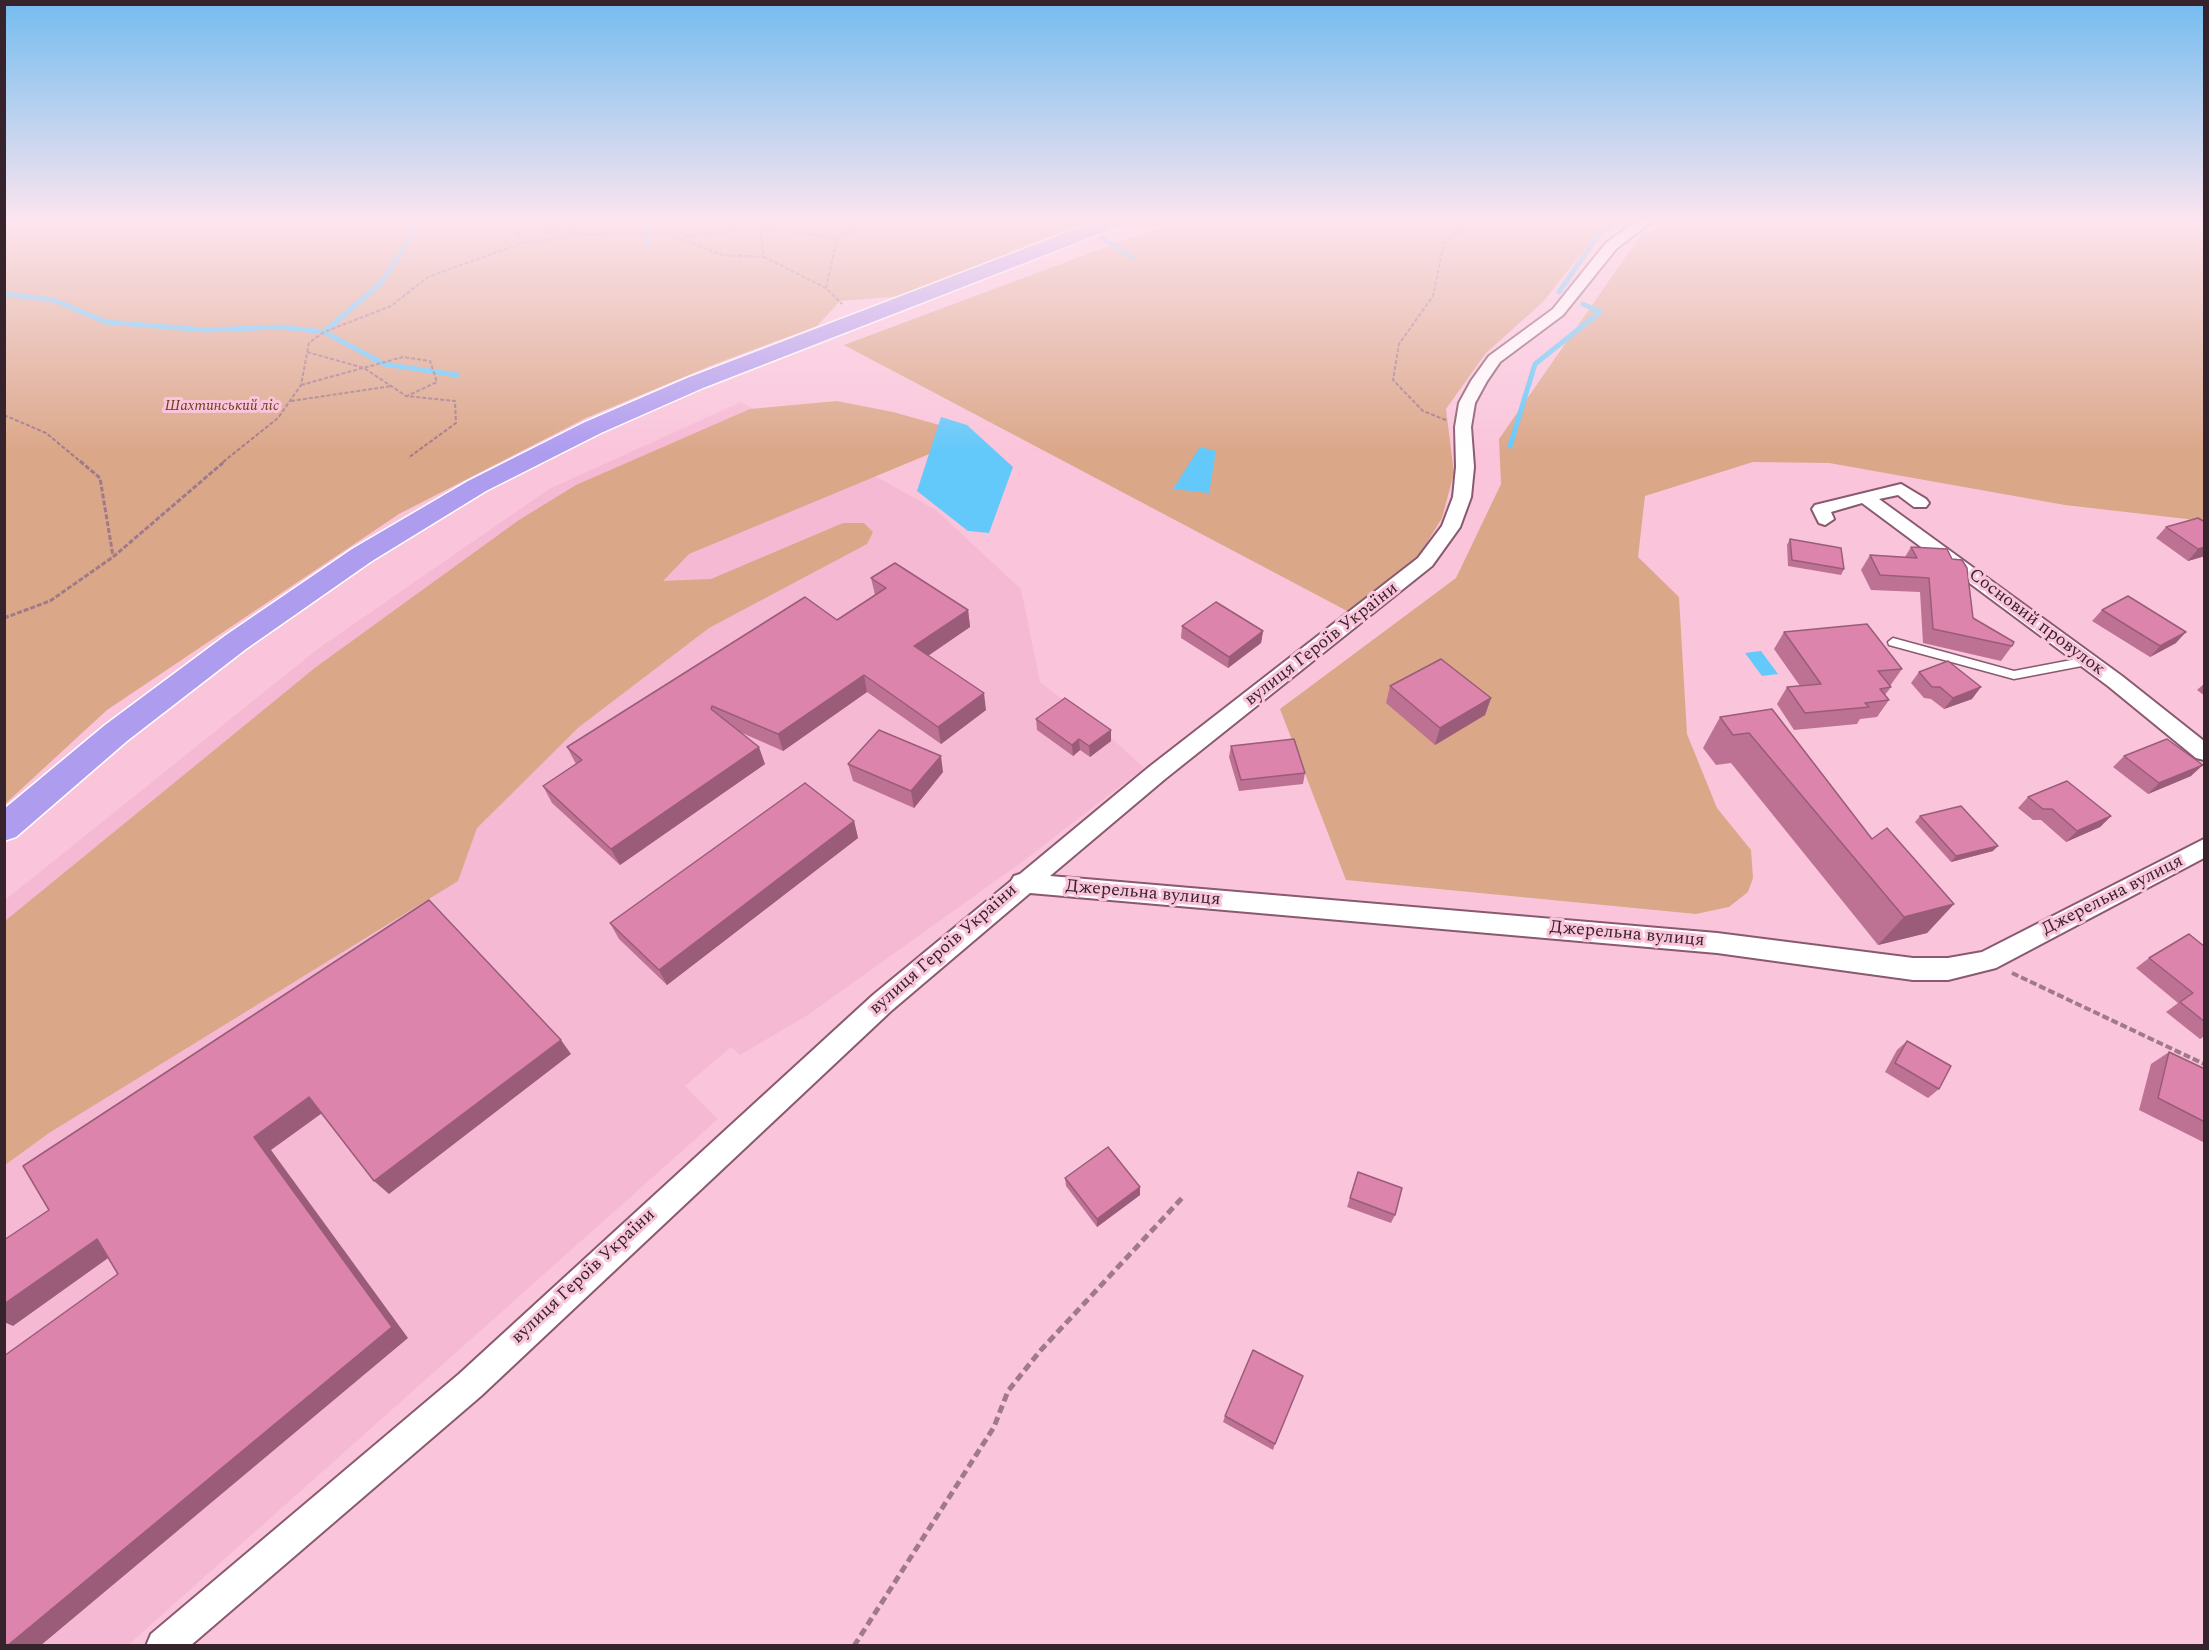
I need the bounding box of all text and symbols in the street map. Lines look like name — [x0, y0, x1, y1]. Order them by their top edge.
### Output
park label: Шахтинський ліс — [165, 398, 279, 416]
street label: Сосновий провулок — [1964, 565, 2108, 681]
street label: вулиця Героїв України — [1241, 578, 1403, 712]
street label: Джерельна вулиця — [2039, 851, 2187, 941]
street label: Джерельна вулиця — [1065, 876, 1221, 912]
street label: вулиця Героїв України — [866, 880, 1022, 1020]
street label: Джерельна вулиця — [1549, 917, 1705, 953]
street label: вулиця Героїв України — [508, 1205, 660, 1349]

